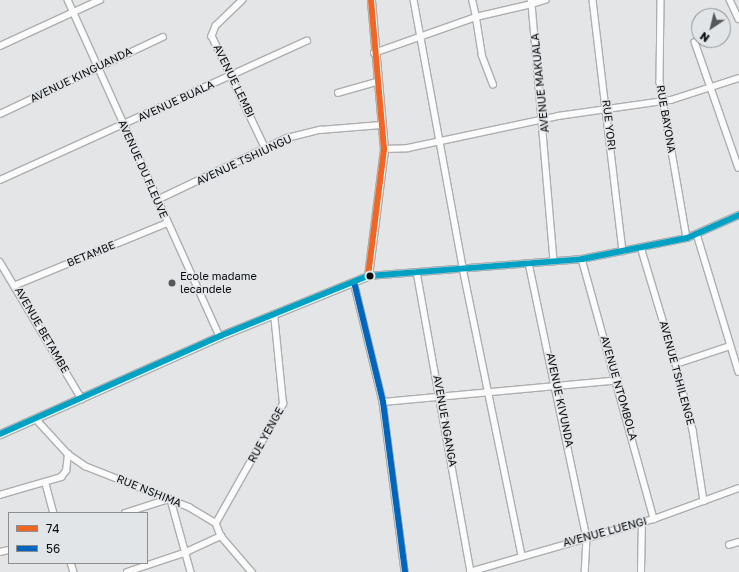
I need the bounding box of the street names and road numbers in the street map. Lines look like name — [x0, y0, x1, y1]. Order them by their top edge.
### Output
street label: AVENUE MAKUALA — [528, 33, 552, 133]
street label: AVENUE LEMBI — [211, 42, 257, 120]
street label: AVENUE KINGUANDA — [28, 45, 134, 105]
street label: AVENUE BUALA — [136, 78, 216, 124]
street label: RUE BAYONA — [654, 84, 678, 154]
street label: RUE YORI — [599, 99, 619, 151]
street label: AVENUE DU FLEUVE — [115, 118, 171, 220]
street label: AVENUE TSHIUNGU — [194, 132, 294, 188]
street label: BETAMBE — [65, 238, 117, 270]
street label: AVENUE BETAMBE — [12, 285, 72, 375]
street label: AVENUE TSHILENGE — [657, 319, 697, 427]
street label: AVENUE NTOMBOLA — [598, 334, 640, 442]
street label: AVENUE KIVUNDA — [544, 352, 576, 448]
street label: AVENUE NGANGA — [430, 374, 460, 468]
street label: RUE YENGE — [245, 405, 287, 465]
street label: RUE NSHIMA — [115, 472, 183, 510]
street label: AVENUE LUENGI — [561, 514, 649, 550]

